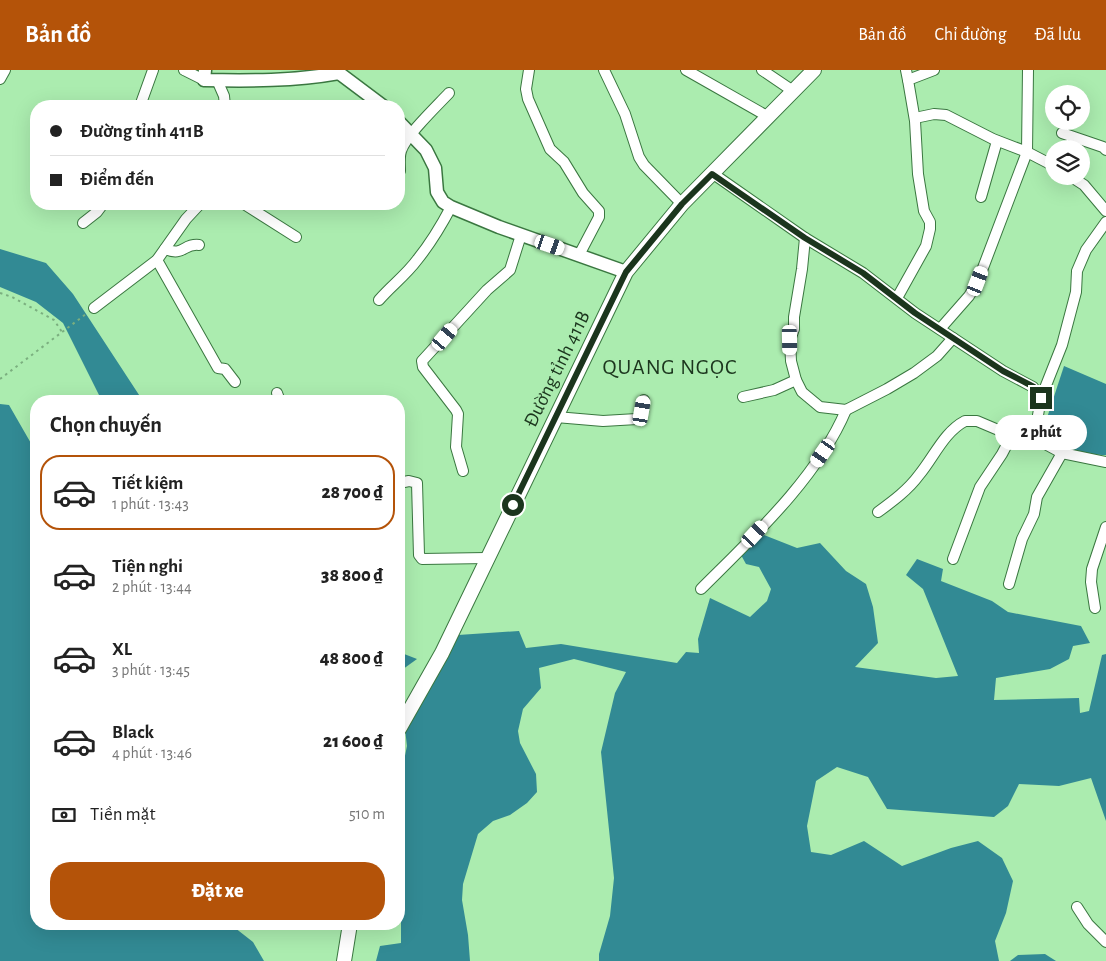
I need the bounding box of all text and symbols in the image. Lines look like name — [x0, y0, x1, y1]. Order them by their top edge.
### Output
text: Bản đồ — [25, 23, 91, 47]
text: Bản đồ — [858, 26, 906, 44]
text: Chỉ đường — [934, 26, 1006, 44]
text: Đã lưu — [1034, 26, 1081, 44]
map controls — [1045, 85, 1090, 185]
button: locate — [1045, 85, 1090, 130]
text: Đường tỉnh 411B — [80, 122, 204, 141]
button: layers — [1045, 140, 1090, 185]
text: Điểm đến — [80, 170, 154, 189]
car — [533, 233, 566, 257]
car — [965, 264, 990, 298]
street label: Đường tỉnh 411B — [520, 308, 594, 430]
car — [429, 321, 460, 353]
car — [782, 325, 797, 355]
district label: QUANG NGỌC — [603, 356, 737, 378]
route end — [1030, 387, 1052, 409]
car — [632, 395, 651, 427]
text: Chọn chuyến — [50, 414, 162, 436]
callout: 2 phút — [995, 416, 1087, 450]
text: 2 phút — [1020, 424, 1062, 440]
car — [808, 436, 837, 470]
icon: car — [52, 470, 97, 515]
text: Tiết kiệm — [112, 474, 183, 493]
text: 28 700 ₫ — [321, 483, 383, 502]
route start — [502, 494, 524, 516]
text: 1 phút · 13:43 — [112, 496, 189, 512]
car — [739, 518, 770, 550]
icon: car — [52, 553, 97, 598]
text: Tiện nghi — [112, 557, 183, 576]
text: 38 800 ₫ — [321, 566, 383, 585]
text: 2 phút · 13:44 — [112, 579, 192, 595]
icon: car — [52, 636, 97, 681]
text: XL — [112, 640, 132, 659]
text: 48 800 ₫ — [320, 649, 383, 668]
text: 3 phút · 13:45 — [112, 662, 190, 678]
icon: car — [52, 719, 97, 764]
text: Black — [112, 723, 154, 742]
text: 21 600 ₫ — [323, 732, 383, 751]
text: 4 phút · 13:46 — [112, 745, 192, 761]
icon: cash — [50, 801, 78, 829]
text: Tiền mặt — [90, 805, 156, 824]
text: 510 m — [349, 806, 385, 822]
button: Đặt xe — [50, 862, 385, 920]

